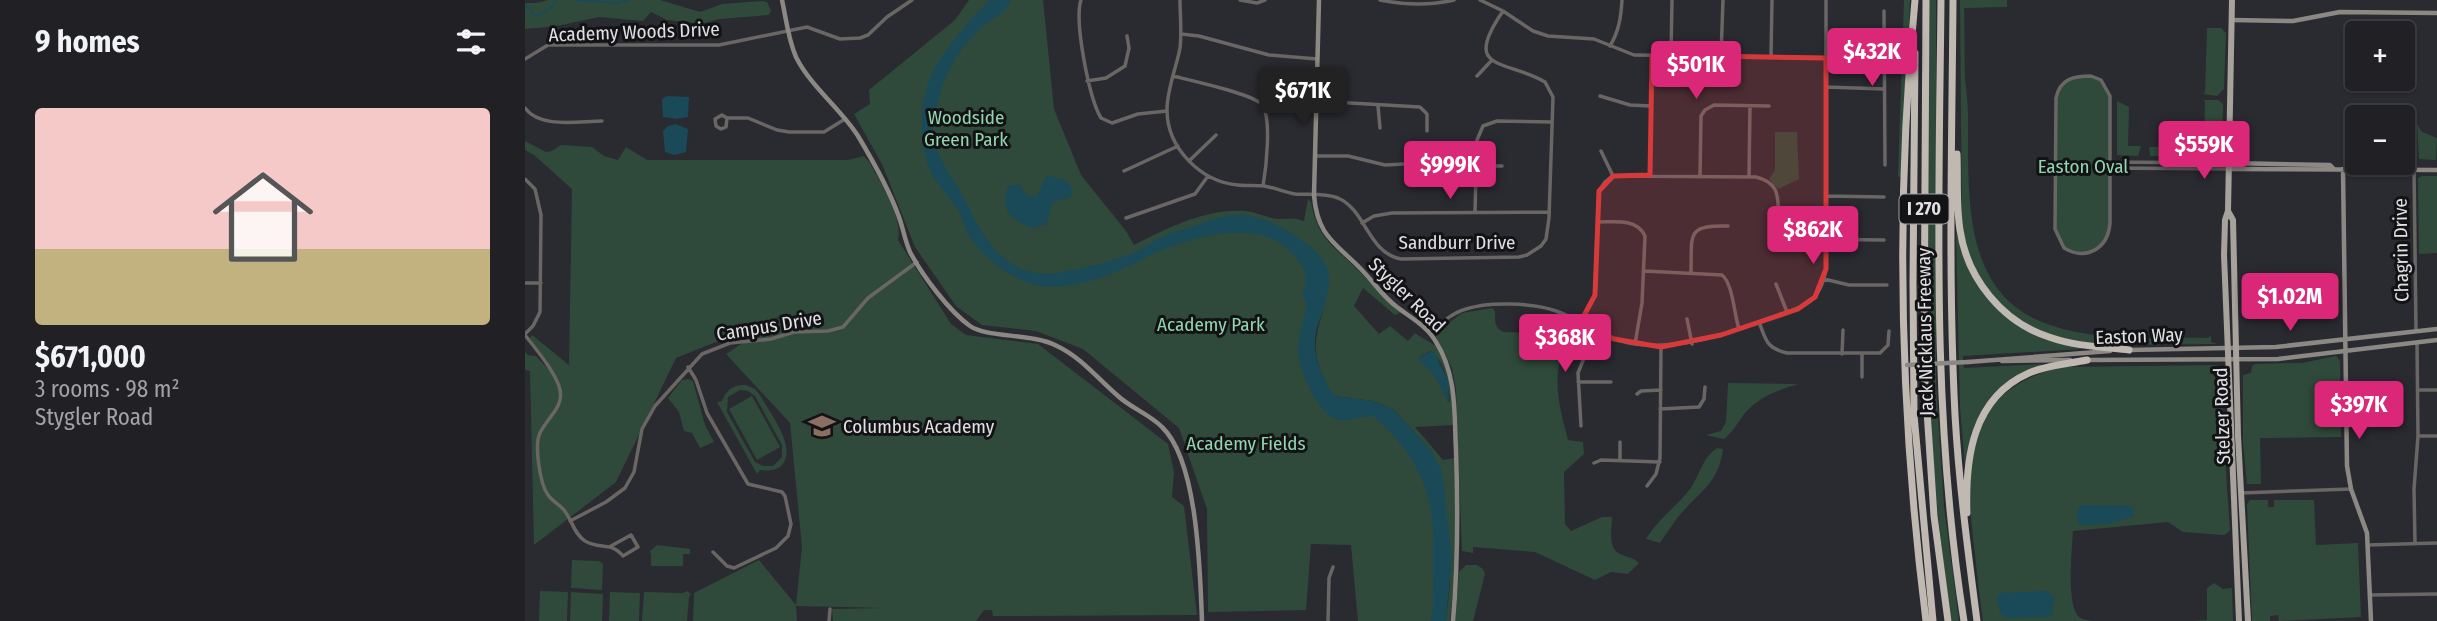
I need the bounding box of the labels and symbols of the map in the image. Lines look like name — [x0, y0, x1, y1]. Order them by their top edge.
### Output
street label: Academy Woods Drive — [548, 18, 720, 46]
pin: $432K — [1823, 28, 1921, 88]
pin: $501K — [1647, 42, 1745, 101]
pin: $671K — [1254, 68, 1352, 127]
park label: Woodside Green Park — [924, 106, 1008, 151]
pin: $559K — [2155, 122, 2253, 181]
pin: $999K — [1401, 142, 1499, 201]
park label: Easton Oval — [2038, 155, 2128, 178]
road number: I 270 — [1899, 194, 1949, 224]
street label: Chagrin Drive — [2389, 198, 2413, 302]
pin: $862K — [1764, 206, 1862, 266]
street label: Sandburr Drive — [1399, 231, 1515, 254]
street label: Jack Nicklaus Freeway — [1912, 247, 1938, 416]
street label: Stygler Road — [1364, 253, 1450, 337]
pin: $1.02M — [2233, 274, 2347, 333]
street label: Campus Drive — [715, 306, 823, 346]
park label: Academy Park — [1157, 313, 1265, 336]
pin: $368K — [1516, 314, 1614, 374]
street label: Easton Way — [2095, 323, 2184, 349]
street label: Stelzer Road — [2209, 367, 2235, 465]
pin: $397K — [2310, 382, 2408, 441]
school or university icon: Columbus Academy — [807, 411, 837, 441]
place label: Columbus Academy — [843, 415, 995, 438]
park label: Academy Fields — [1186, 432, 1306, 455]

